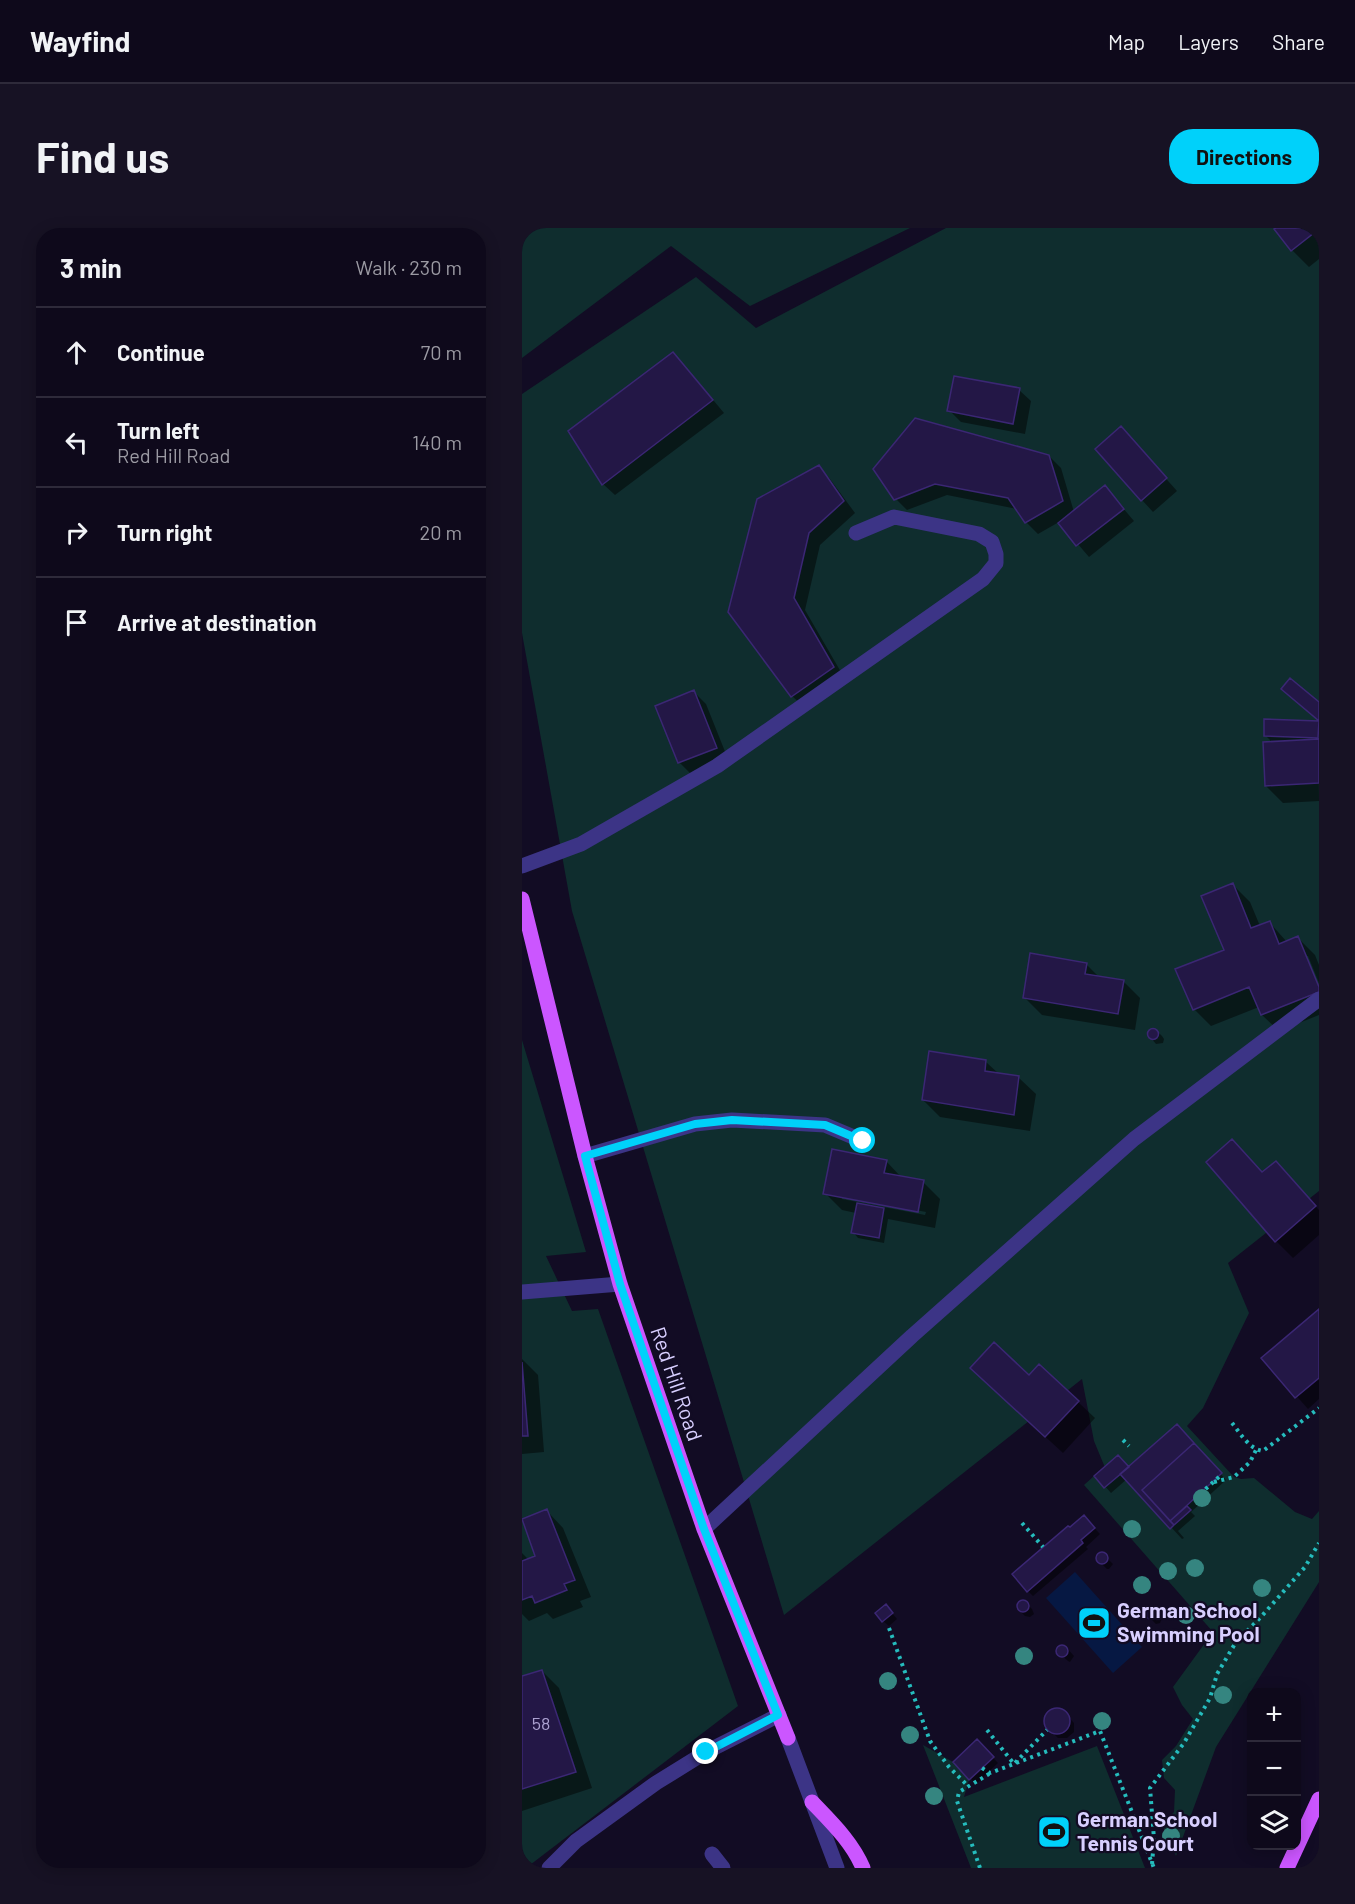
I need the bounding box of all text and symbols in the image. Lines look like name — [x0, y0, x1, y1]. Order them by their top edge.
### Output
text: Wayfind — [30, 24, 130, 58]
text: Map — [1108, 29, 1145, 54]
text: Layers — [1178, 29, 1239, 54]
text: Share — [1272, 29, 1325, 54]
button: Directions — [1169, 129, 1319, 184]
text: Find us — [36, 131, 169, 181]
text: 3 min — [60, 252, 122, 283]
text: Walk · 230 m — [356, 255, 462, 279]
icon: ahead — [60, 336, 93, 369]
text: Continue — [117, 339, 205, 365]
text: 70 m — [421, 340, 462, 364]
text: Turn left — [117, 417, 200, 443]
icon: left — [60, 426, 93, 459]
text: 140 m — [412, 430, 462, 454]
text: Red Hill Road — [117, 443, 230, 467]
icon: right — [60, 516, 93, 549]
text: Turn right — [117, 519, 212, 545]
text: 20 m — [419, 520, 462, 544]
icon: arrive — [60, 606, 93, 639]
text: Arrive at destination — [117, 609, 316, 635]
route start — [849, 1127, 875, 1153]
street label: Red Hill Road — [646, 1323, 709, 1444]
place label: German School Swimming Pool — [1117, 1597, 1260, 1646]
sports icon: German School Swimming Pool — [1076, 1605, 1112, 1641]
map controls — [1247, 1688, 1301, 1850]
button: + — [1247, 1688, 1301, 1742]
house number: 58 — [532, 1712, 550, 1734]
route end — [692, 1738, 718, 1764]
button: − — [1247, 1742, 1301, 1796]
button: layers — [1247, 1796, 1301, 1850]
place label: German School Tennis Court — [1077, 1806, 1217, 1855]
sports icon: German School Tennis Court — [1036, 1814, 1072, 1850]

